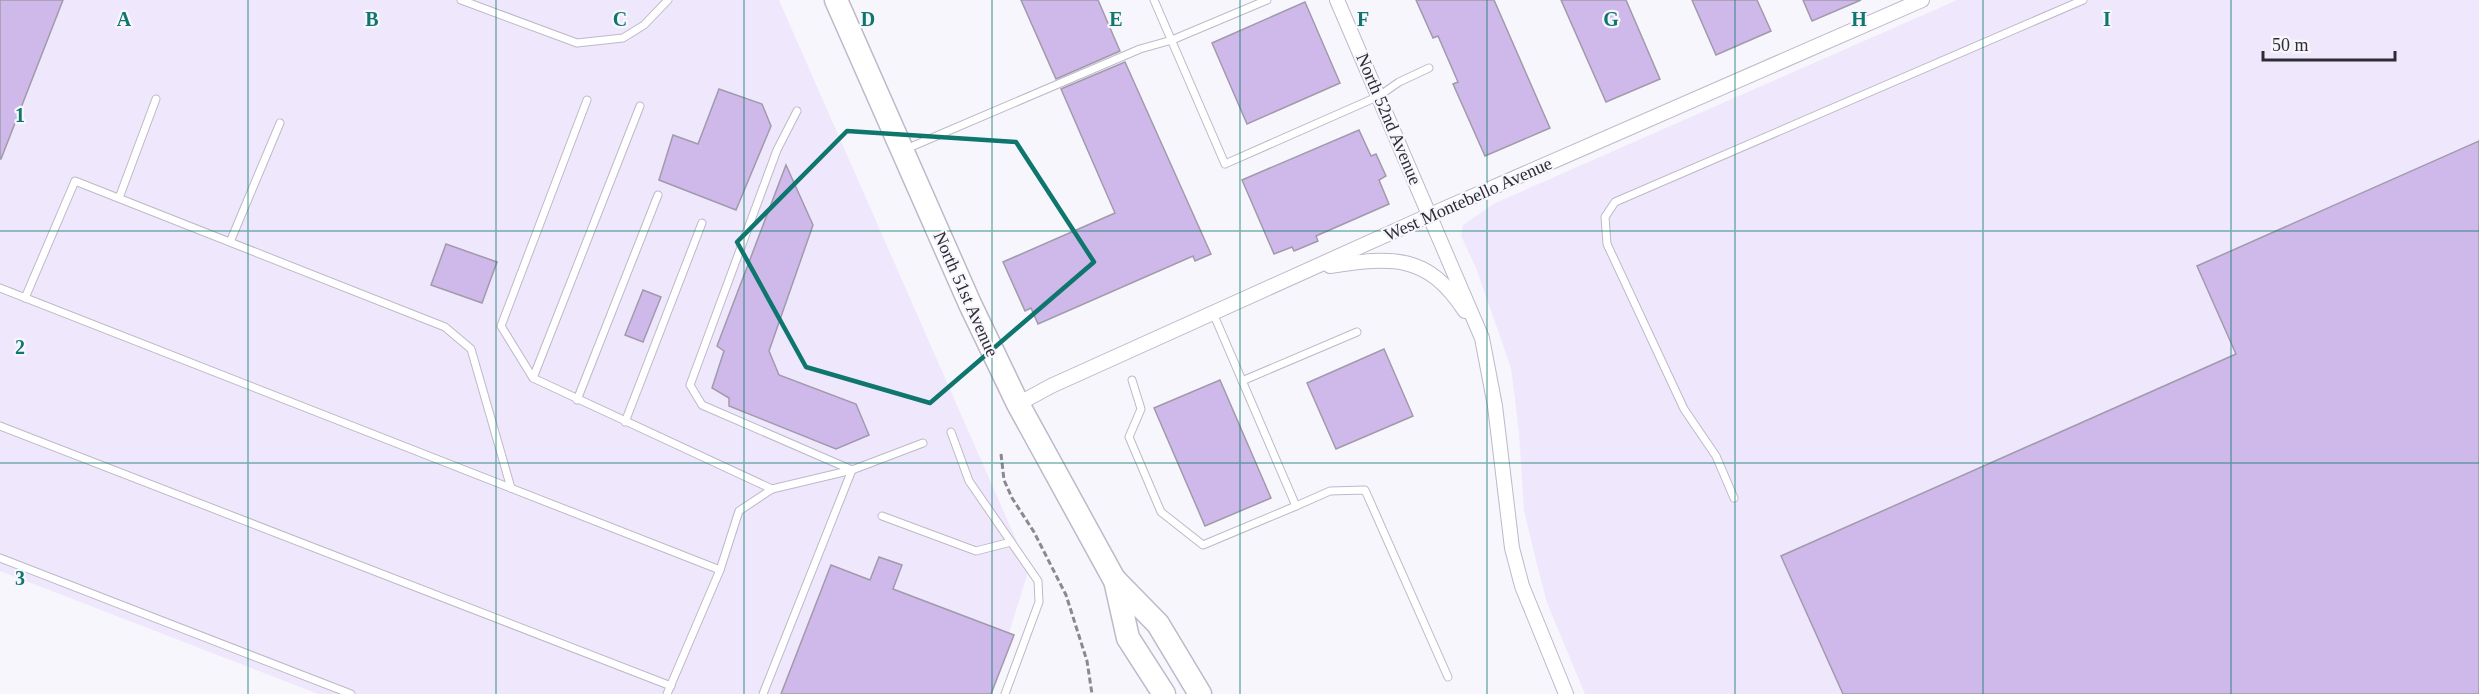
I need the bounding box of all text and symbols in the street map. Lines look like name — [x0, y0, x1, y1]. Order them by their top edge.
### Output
text: A — [117, 8, 132, 30]
text: B — [365, 8, 379, 30]
text: C — [613, 8, 627, 30]
text: D — [861, 8, 875, 30]
text: E — [1109, 8, 1123, 30]
text: F — [1357, 8, 1369, 30]
text: G — [1603, 8, 1619, 30]
text: H — [1851, 8, 1867, 30]
text: I — [2103, 8, 2111, 30]
scale bar — [2263, 24, 2395, 62]
text: 50 m — [2272, 35, 2309, 55]
street label: North 52nd Avenue — [1352, 50, 1426, 188]
text: 1 — [15, 104, 25, 126]
street label: West Montebello Avenue — [1381, 153, 1555, 245]
street label: North 51st Avenue — [929, 228, 1003, 360]
text: 2 — [15, 336, 25, 358]
text: 3 — [15, 567, 25, 589]

